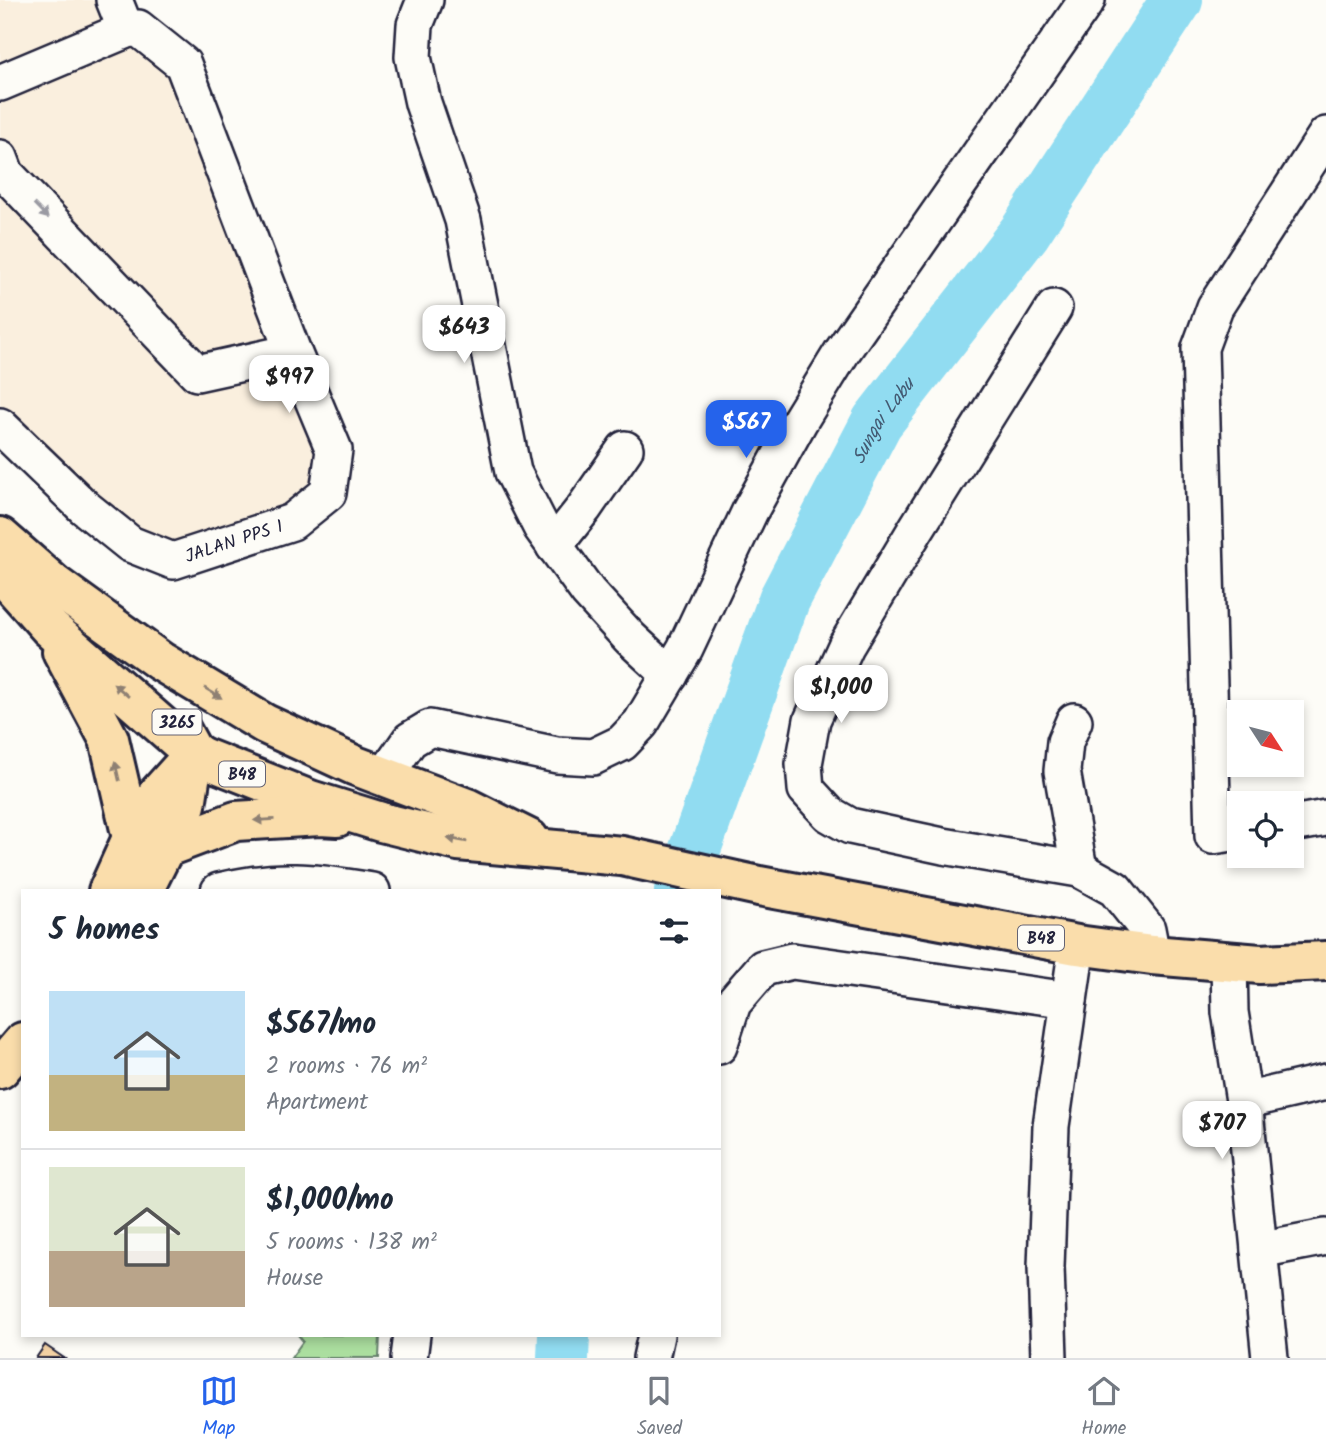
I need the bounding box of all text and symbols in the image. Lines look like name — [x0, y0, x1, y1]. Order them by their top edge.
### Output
one-way arrow — [33, 202, 49, 219]
pin: $643 — [423, 306, 505, 365]
text: $643 — [438, 310, 490, 346]
pin: $997 — [248, 356, 330, 415]
text: $997 — [265, 360, 313, 396]
water label: Sungai Labu — [845, 371, 924, 470]
pin: $567 — [705, 400, 787, 460]
text: $567 — [722, 405, 770, 441]
street label: JALAN PPS 1 — [182, 513, 287, 572]
pin: $1,000 — [784, 666, 898, 725]
text: $1,000 — [810, 670, 872, 706]
one-way arrow — [112, 683, 129, 698]
one-way arrow — [203, 687, 222, 699]
north arrow — [1227, 700, 1304, 777]
map controls — [1227, 700, 1304, 868]
road number: 3265 — [152, 709, 202, 734]
one-way arrow — [111, 760, 122, 782]
road number: B48 — [219, 762, 265, 786]
button: locate — [1227, 791, 1304, 868]
one-way arrow — [252, 814, 274, 825]
one-way arrow — [446, 834, 468, 845]
text: 5 homes — [49, 907, 160, 955]
icon: filters — [655, 912, 693, 950]
road number: B48 — [1018, 926, 1064, 950]
text: $567/mo — [266, 1001, 376, 1049]
icon: home — [105, 1019, 189, 1103]
text: 2 rooms · 76 m² — [266, 1049, 427, 1085]
text: Apartment — [266, 1085, 368, 1121]
pin: $707 — [1181, 1102, 1263, 1161]
text: $707 — [1198, 1106, 1246, 1142]
text: $1,000/mo — [266, 1177, 394, 1225]
icon: home — [105, 1195, 189, 1279]
text: 5 rooms · 138 m² — [266, 1225, 437, 1261]
text: House — [266, 1261, 323, 1297]
tab: Map — [200, 1372, 238, 1444]
tab: Saved — [637, 1372, 682, 1444]
tab: Home — [1081, 1372, 1126, 1444]

